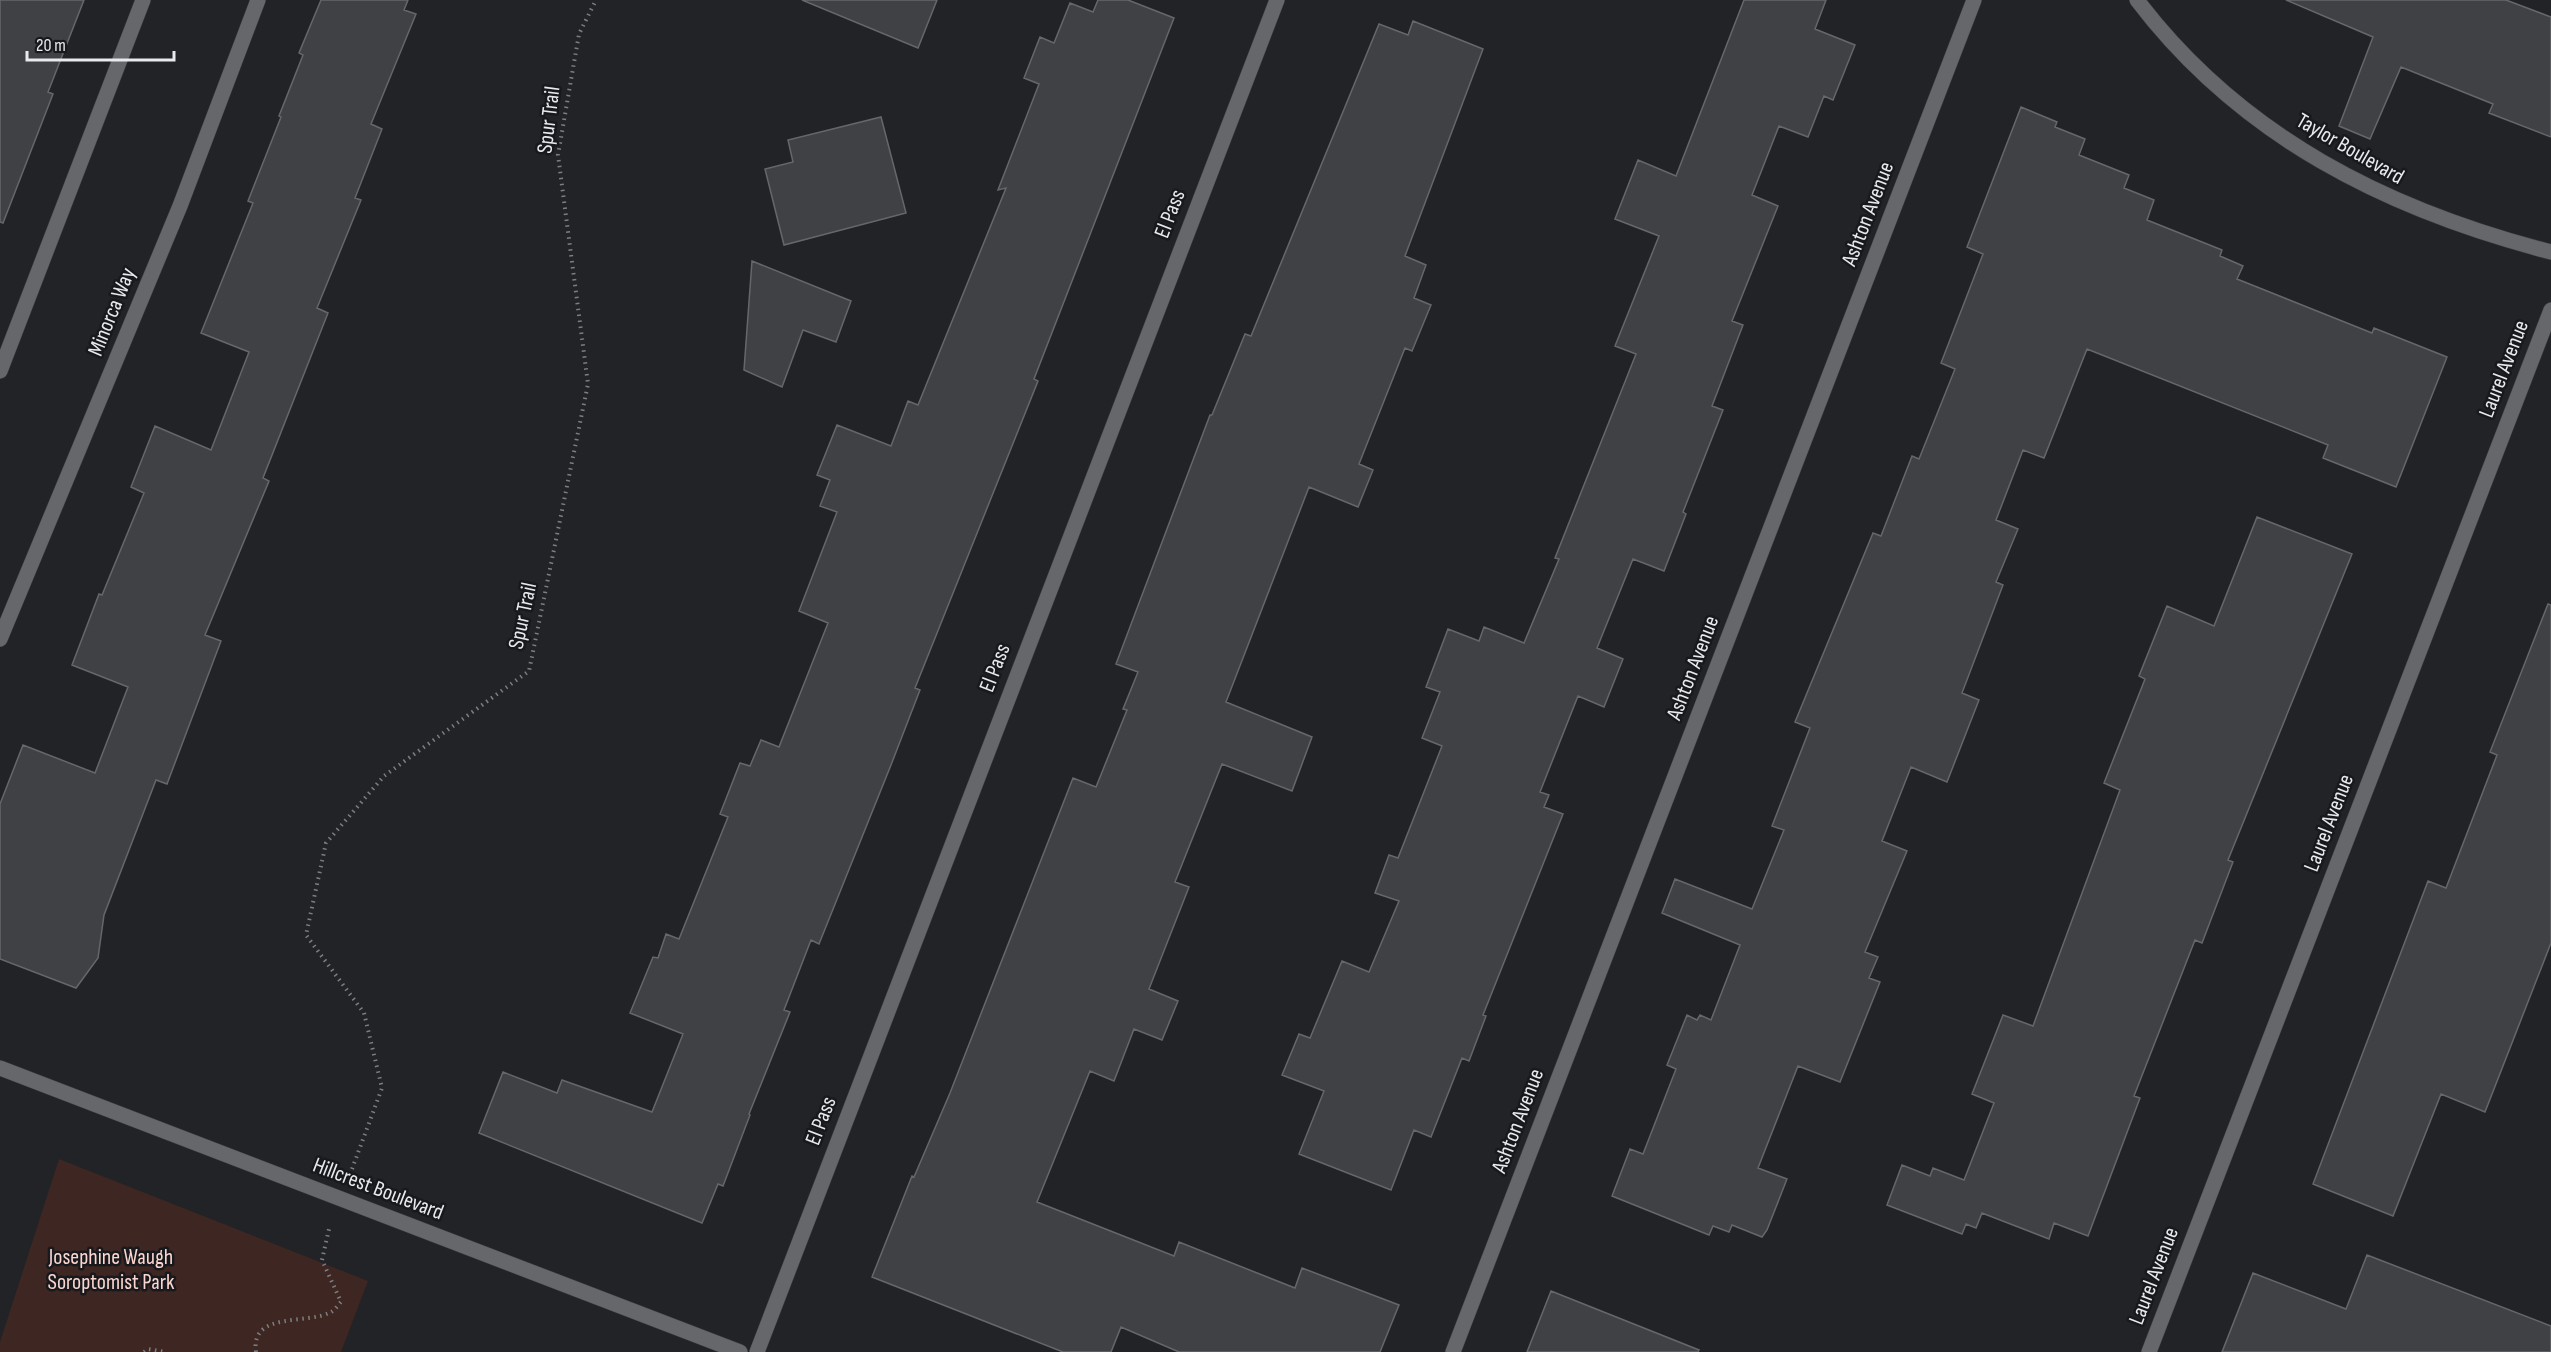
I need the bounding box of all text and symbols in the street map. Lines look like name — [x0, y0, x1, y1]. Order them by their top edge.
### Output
scale bar — [27, 24, 174, 62]
text: 20 m — [36, 35, 66, 56]
street label: Spur Trail — [531, 85, 567, 155]
street label: Taylor Boulevard — [2291, 107, 2409, 191]
street label: Ashton Avenue — [1835, 158, 1900, 271]
street label: El Pass — [1148, 186, 1192, 242]
street label: Minorca Way — [82, 264, 142, 360]
street label: Laurel Avenue — [2473, 317, 2535, 421]
street label: Spur Trail — [503, 580, 543, 652]
street label: Ashton Avenue — [1660, 612, 1725, 725]
street label: El Pass — [973, 640, 1017, 696]
street label: Laurel Avenue — [2298, 771, 2360, 875]
street label: Ashton Avenue — [1485, 1065, 1550, 1178]
street label: El Pass — [799, 1093, 843, 1149]
street label: Hillcrest Boulevard — [309, 1152, 447, 1226]
street label: Laurel Avenue — [2123, 1224, 2185, 1328]
park label: Josephine Waugh Soroptomist Park — [48, 1244, 175, 1296]

